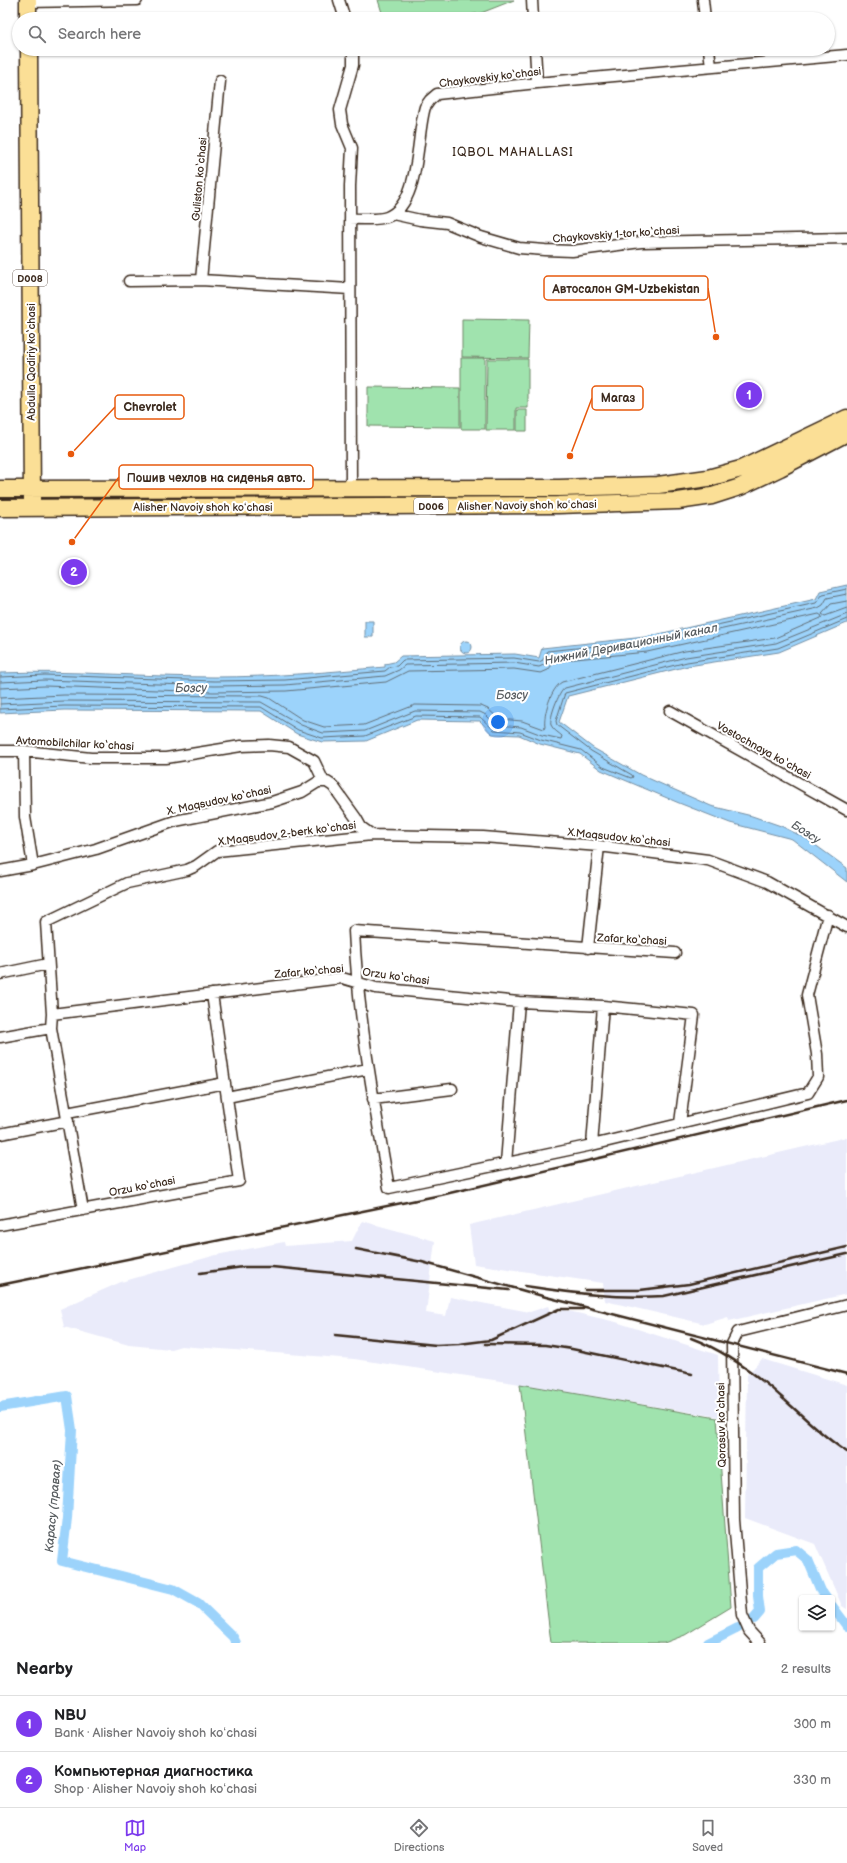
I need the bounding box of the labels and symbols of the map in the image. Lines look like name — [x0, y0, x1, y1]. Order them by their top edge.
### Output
street label: Chaykovskiy ko‘chasi — [438, 65, 542, 90]
street label: Guliston ko‘chasi — [189, 137, 210, 221]
district label: IQBOL MAHALLASI — [452, 145, 574, 160]
street label: Chaykovskiy 1-tor ko‘chasi — [552, 224, 680, 245]
road number: D008 — [13, 270, 47, 286]
callout: Автосалон GM-Uzbekistan — [544, 276, 708, 300]
text: Автосалон GM-Uzbekistan — [551, 282, 700, 297]
street label: Abdulla Qodiriy ko‘chasi — [25, 303, 38, 421]
pin: 1 — [736, 380, 762, 410]
callout: Магаз — [592, 386, 643, 410]
text: Магаз — [601, 391, 635, 406]
callout: Chevrolet — [115, 395, 184, 419]
text: Chevrolet — [124, 400, 176, 415]
callout: Пошив чехлов на сиденья авто. — [119, 465, 313, 489]
text: Пошив чехлов на сиденья авто. — [127, 471, 306, 486]
road number: D006 — [414, 498, 448, 514]
street label: Alisher Navoiy shoh koʻchasi — [457, 498, 597, 513]
street label: Alisher Navoiy shoh koʻchasi — [133, 501, 273, 514]
pin: 2 — [61, 557, 87, 587]
water label: Нижний Деривационный канал — [543, 620, 719, 669]
water label: Бозсу — [175, 681, 207, 696]
water label: Бозсу — [496, 688, 528, 703]
your location — [488, 712, 508, 732]
street label: Vostochnaya ko‘chasi — [714, 719, 813, 782]
street label: Avtomobilchilar ko‘chasi — [16, 734, 134, 753]
street label: X. Maqsudov ko‘chasi — [165, 783, 272, 818]
water label: Бозсу — [788, 817, 824, 848]
street label: X.Maqsudov 2-berk ko‘chasi — [216, 819, 357, 849]
street label: X.Maqsudov ko‘chasi — [566, 826, 671, 849]
street label: Zafar ko‘chasi — [596, 931, 667, 948]
street label: Zafar ko‘chasi — [273, 962, 344, 981]
street label: Orzu ko‘chasi — [362, 965, 430, 988]
street label: Orzu ko‘chasi — [108, 1174, 176, 1199]
street label: Qorasuv ko‘chasi — [714, 1382, 729, 1468]
water label: Карасу (правая) — [42, 1459, 65, 1553]

